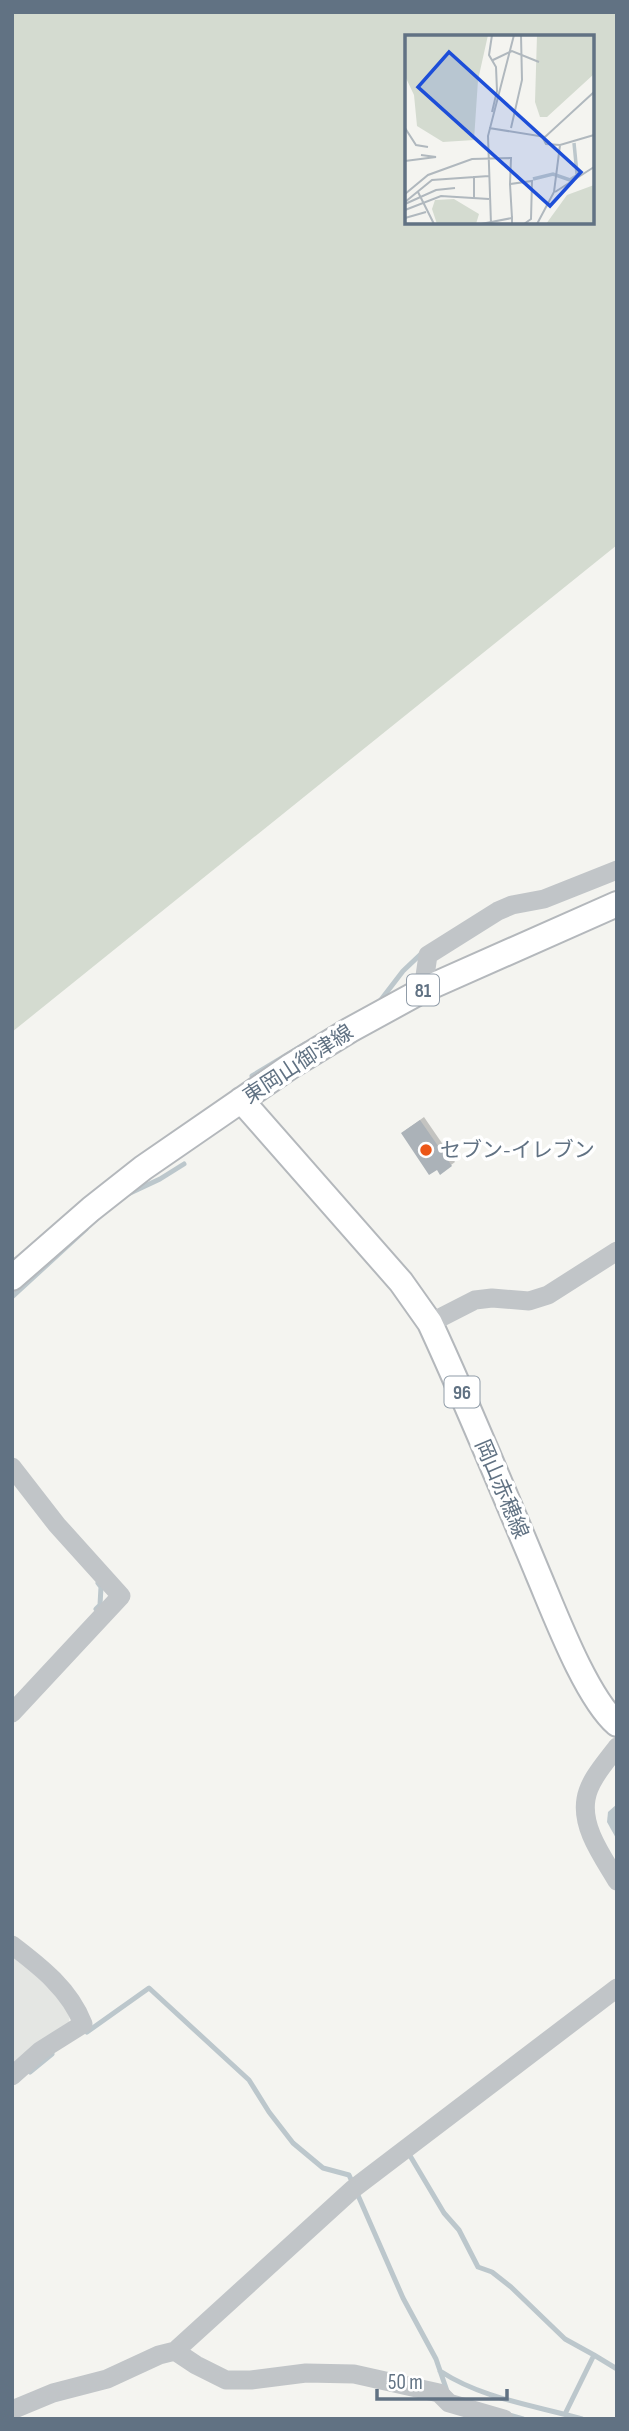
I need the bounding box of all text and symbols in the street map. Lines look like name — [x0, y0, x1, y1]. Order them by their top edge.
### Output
inset map — [405, 35, 594, 224]
road number: 81 — [407, 974, 439, 1006]
street label: 東岡山御津線 — [239, 1020, 358, 1109]
place label: セブン-イレブン — [440, 1138, 595, 1163]
marker: セブン-イレブン — [418, 1142, 434, 1158]
road number: 96 — [444, 1376, 480, 1408]
street label: 岡山赤穂線 — [470, 1436, 534, 1542]
scale bar — [377, 2358, 506, 2402]
text: 50 m — [388, 2370, 423, 2395]

